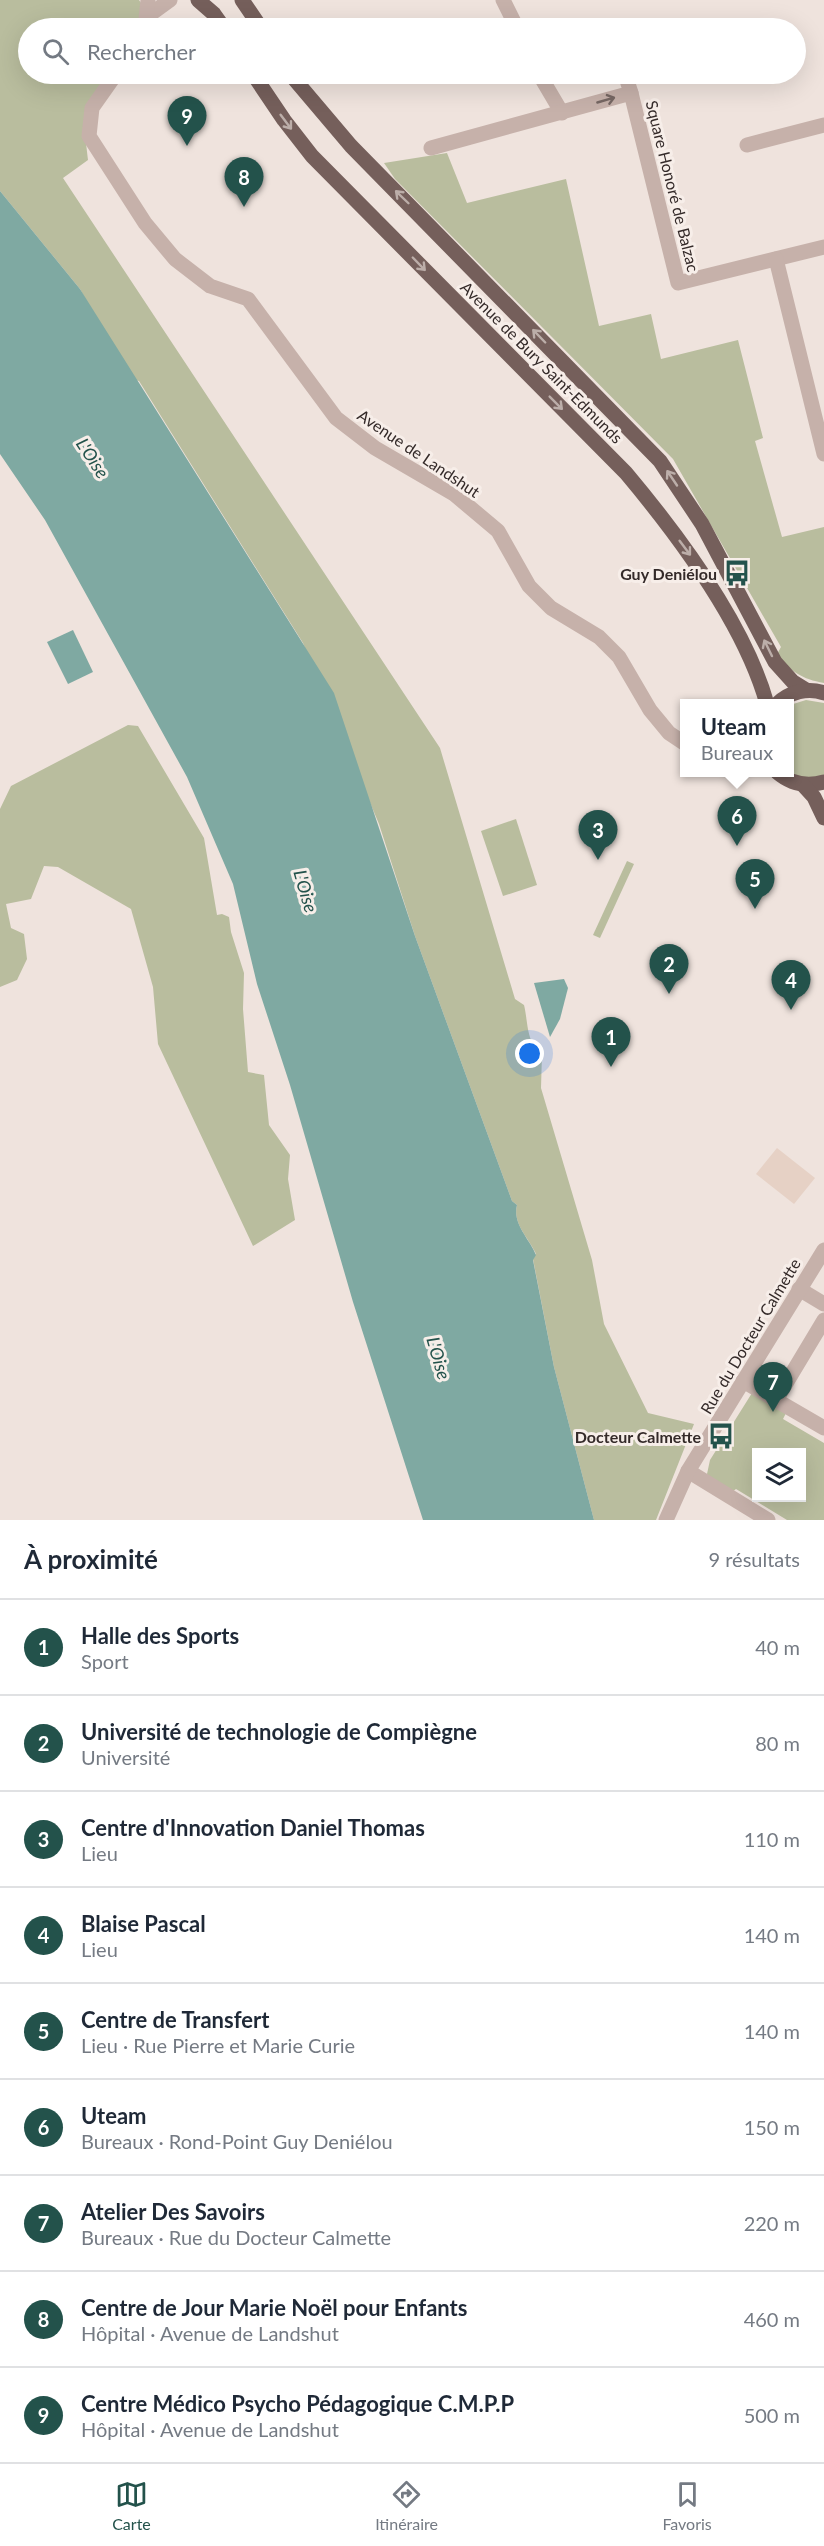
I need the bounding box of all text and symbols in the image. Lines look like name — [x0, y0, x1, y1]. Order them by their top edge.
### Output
search box — [18, 18, 806, 84]
icon: search — [39, 35, 72, 68]
text: Rechercher — [87, 38, 196, 65]
one-way arrow — [597, 94, 616, 105]
pin: 9 — [168, 96, 207, 146]
street label: Square Honoré de Balzac — [643, 98, 704, 274]
one-way arrow — [279, 114, 292, 130]
pin: 8 — [224, 158, 264, 207]
one-way arrow — [395, 189, 410, 204]
one-way arrow — [411, 257, 426, 272]
street label: Avenue de Bury Saint-Edmunds — [457, 277, 627, 447]
one-way arrow — [532, 328, 547, 343]
one-way arrow — [549, 395, 563, 410]
street label: Avenue de Landshut — [354, 405, 484, 501]
water label: L'Oise — [72, 434, 114, 482]
one-way arrow — [666, 471, 678, 487]
one-way arrow — [679, 540, 692, 556]
bus stop icon: Guy Deniélou — [722, 558, 752, 588]
place label: Guy Deniélou — [620, 564, 717, 583]
one-way arrow — [762, 639, 773, 657]
popup — [680, 699, 794, 777]
text: Uteam — [701, 713, 766, 740]
text: Bureaux — [701, 740, 773, 764]
pin: 6 — [718, 796, 756, 846]
pin: 3 — [578, 810, 618, 860]
pin: 5 — [736, 860, 774, 909]
water label: L'Oise — [289, 867, 323, 915]
pin: 2 — [650, 944, 688, 994]
pin: 4 — [772, 960, 810, 1010]
pin: 1 — [592, 1018, 630, 1067]
your location — [515, 1039, 544, 1068]
street label: Rue du Docteur Calmette — [696, 1255, 804, 1417]
water label: L'Oise — [422, 1334, 456, 1382]
pin: 7 — [754, 1362, 792, 1412]
bus stop icon: Docteur Calmette — [706, 1421, 736, 1451]
place label: Docteur Calmette — [575, 1427, 701, 1446]
map controls — [752, 1448, 806, 1502]
button: layers — [752, 1448, 806, 1502]
text: À proximité — [24, 1543, 158, 1575]
text: 9 résultats — [709, 1547, 800, 1571]
text: Halle des Sports — [81, 1622, 239, 1649]
text: 1 — [38, 1635, 49, 1659]
text: 40 m — [755, 1635, 800, 1659]
text: Sport — [81, 1649, 129, 1673]
text: Université de technologie de Compiègne — [81, 1718, 477, 1745]
text: 2 — [38, 1731, 49, 1755]
text: 80 m — [755, 1731, 800, 1755]
text: Université — [81, 1745, 170, 1769]
text: Centre d'Innovation Daniel Thomas — [81, 1814, 425, 1841]
text: 3 — [38, 1827, 49, 1851]
text: 110 m — [744, 1827, 800, 1851]
text: Lieu — [81, 1841, 118, 1865]
text: Blaise Pascal — [81, 1910, 206, 1937]
text: 4 — [38, 1923, 49, 1947]
text: 140 m — [744, 1923, 800, 1947]
text: Lieu — [81, 1937, 118, 1961]
text: Centre de Transfert — [81, 2006, 269, 2033]
text: 5 — [38, 2019, 49, 2043]
text: 140 m — [744, 2019, 800, 2043]
text: Lieu · Rue Pierre et Marie Curie — [81, 2033, 355, 2057]
text: Uteam — [81, 2102, 147, 2129]
text: 6 — [38, 2115, 49, 2139]
text: 150 m — [744, 2115, 800, 2139]
text: Bureaux · Rond-Point Guy Deniélou — [81, 2129, 393, 2153]
text: Atelier Des Savoirs — [81, 2198, 265, 2225]
text: 7 — [38, 2211, 49, 2235]
text: 220 m — [744, 2211, 800, 2235]
text: Bureaux · Rue du Docteur Calmette — [81, 2225, 391, 2249]
text: Centre de Jour Marie Noël pour Enfants — [81, 2294, 467, 2321]
text: 8 — [38, 2307, 49, 2331]
text: 460 m — [744, 2307, 800, 2331]
text: Hôpital · Avenue de Landshut — [81, 2321, 339, 2345]
text: Centre Médico Psycho Pédagogique C.M.P.P — [81, 2390, 514, 2417]
text: 9 — [38, 2403, 49, 2427]
text: 500 m — [744, 2403, 800, 2427]
text: Hôpital · Avenue de Landshut — [81, 2417, 339, 2441]
tab: Carte — [112, 2478, 151, 2533]
tab: Itinéraire — [375, 2478, 438, 2533]
tab: Favoris — [662, 2478, 712, 2533]

